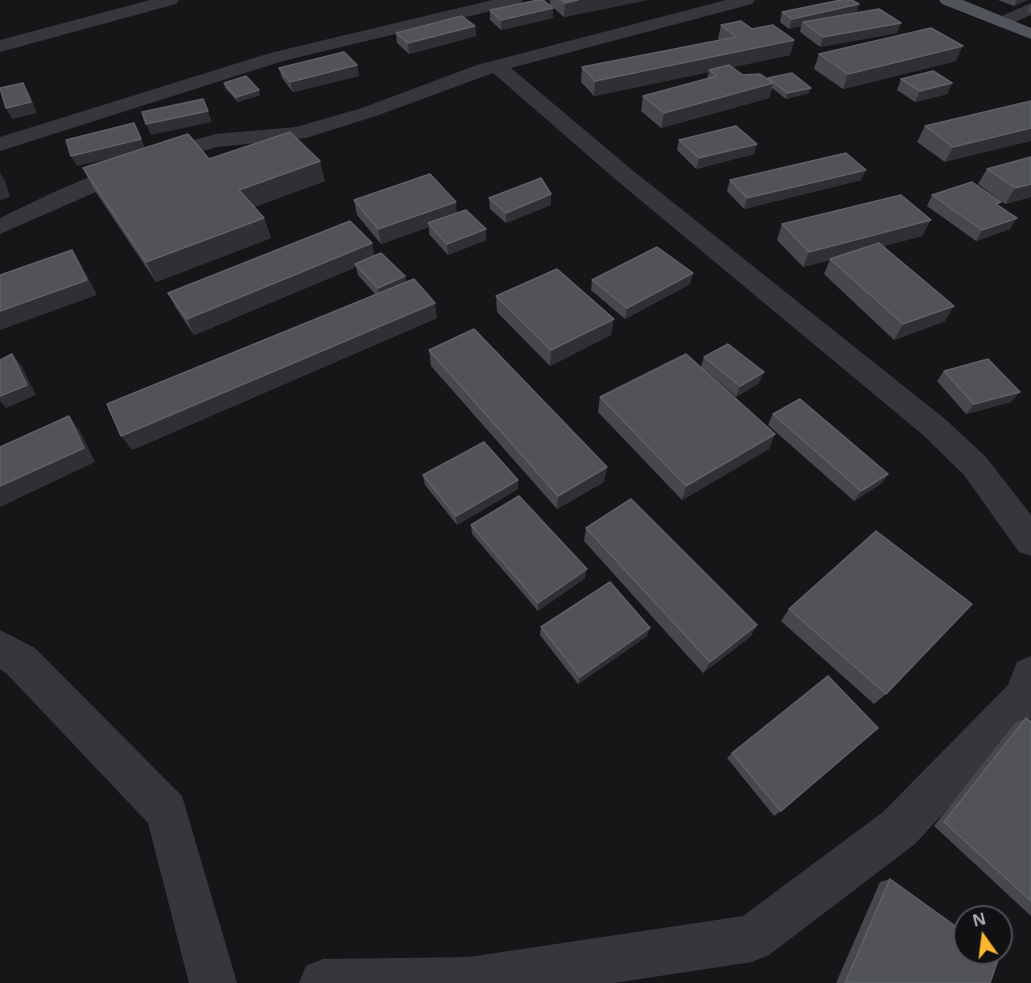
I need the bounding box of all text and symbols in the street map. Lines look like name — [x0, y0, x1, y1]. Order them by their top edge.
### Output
north arrow — [953, 905, 1013, 965]
text: N — [970, 907, 988, 932]

